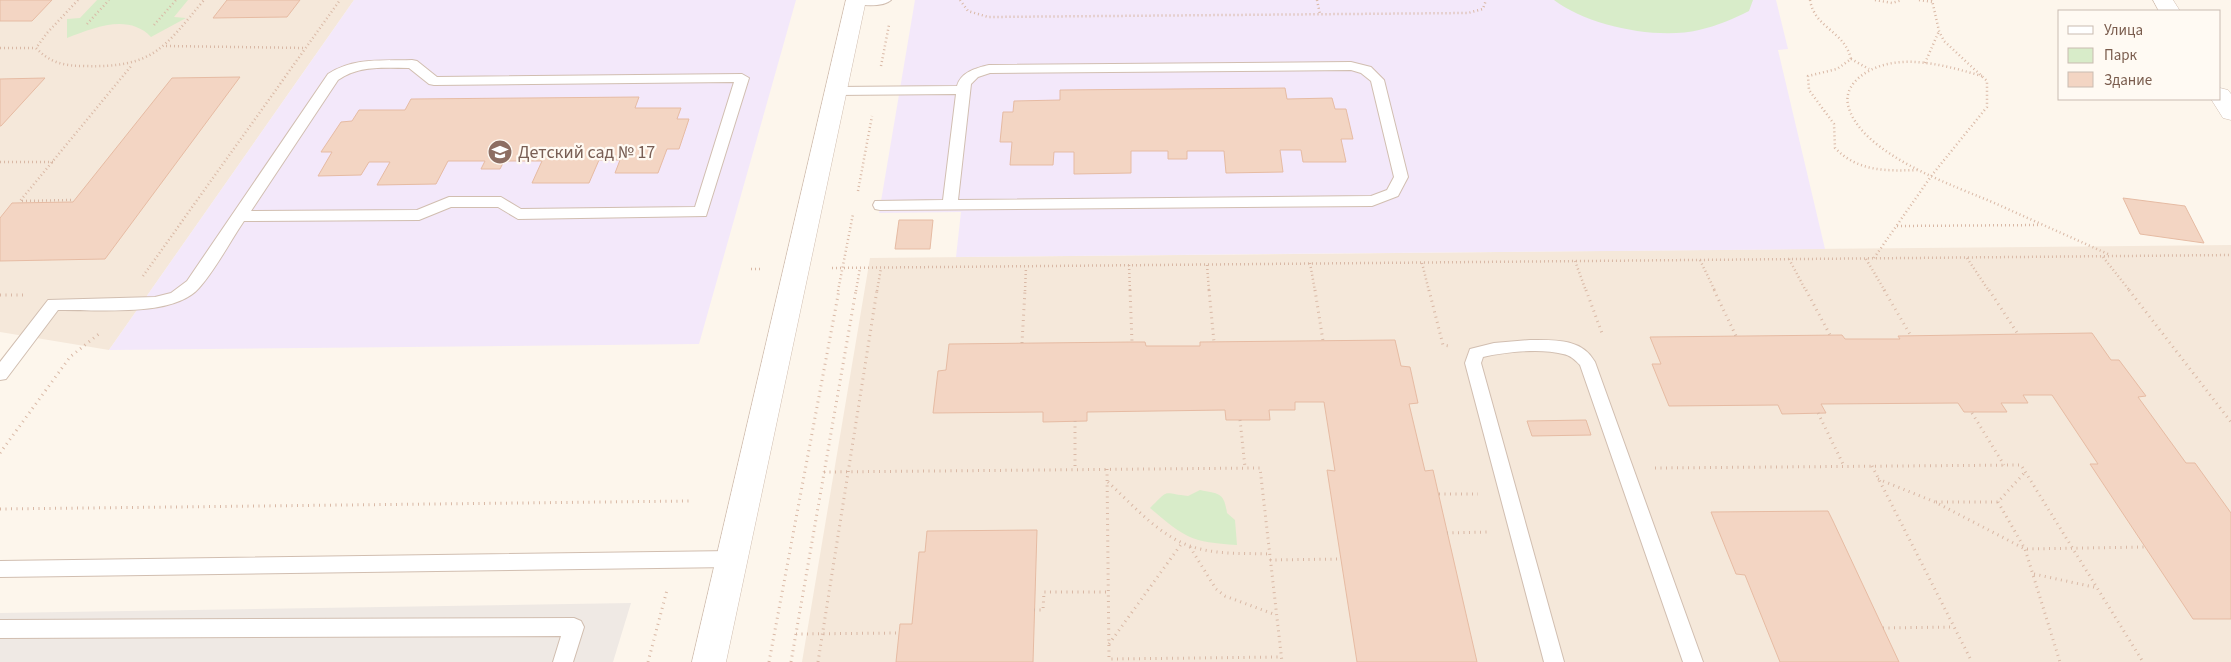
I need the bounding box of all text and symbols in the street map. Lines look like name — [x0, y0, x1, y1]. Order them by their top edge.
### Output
legend — [2058, 10, 2221, 100]
text: Улица — [2104, 20, 2143, 41]
text: Парк — [2104, 45, 2138, 66]
text: Здание — [2104, 70, 2152, 91]
school or university icon: Детский сад № 17 — [487, 139, 513, 165]
place label: Детский сад № 17 — [518, 140, 655, 165]

